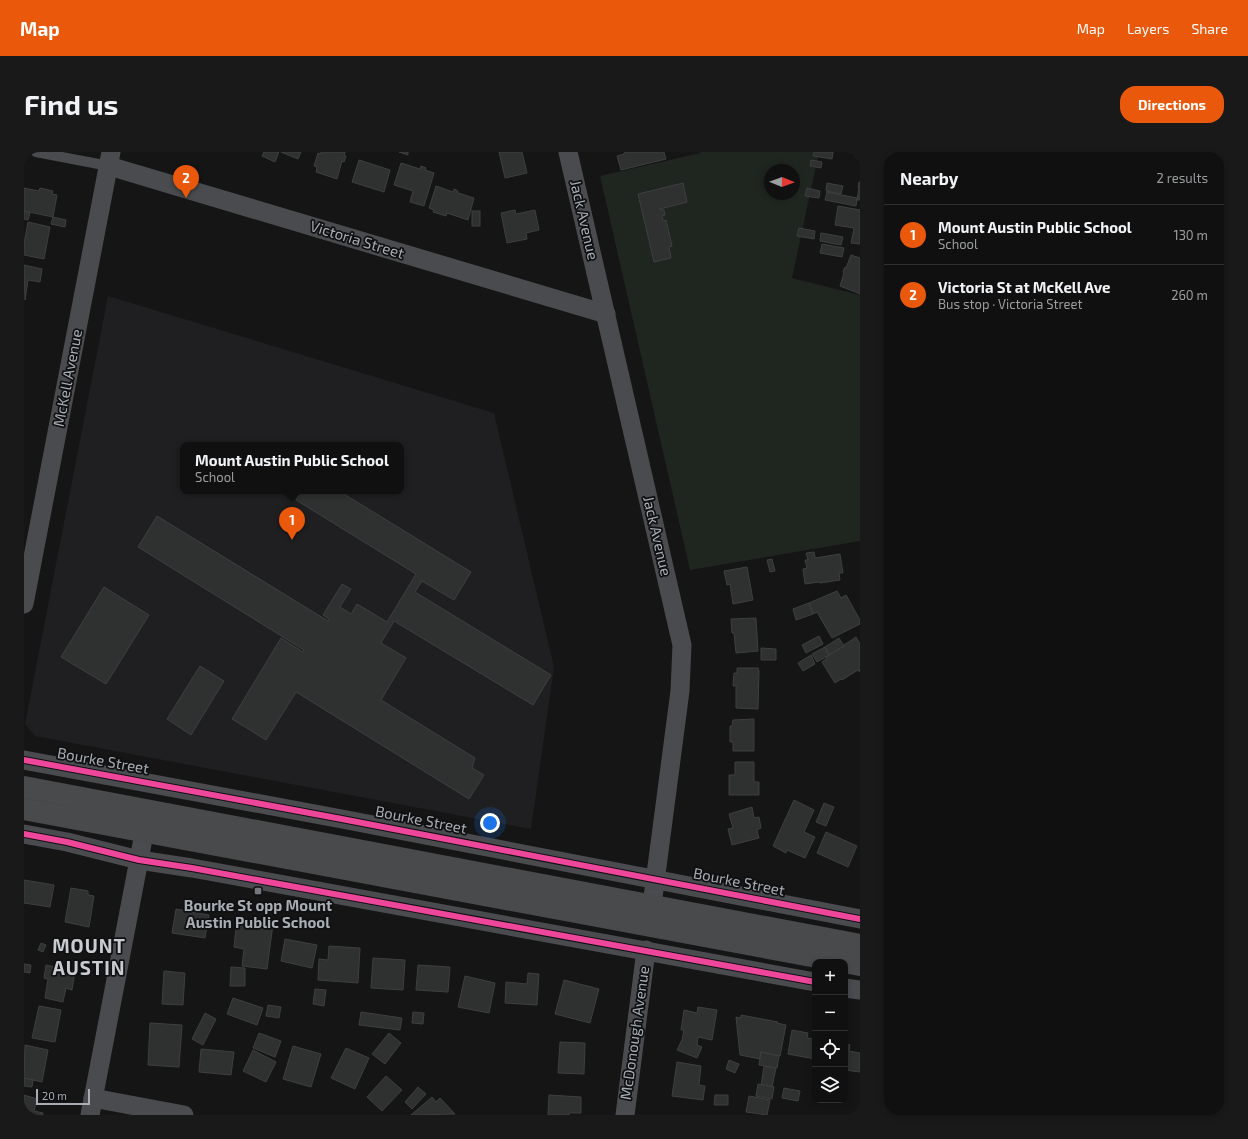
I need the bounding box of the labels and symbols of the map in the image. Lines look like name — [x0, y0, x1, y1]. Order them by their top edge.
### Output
north arrow — [764, 164, 800, 200]
pin: 2 — [173, 165, 199, 198]
street label: Jack Avenue — [567, 178, 603, 261]
street label: Victoria Street — [308, 216, 407, 262]
street label: McKell Avenue — [49, 327, 85, 428]
street label: Jack Avenue — [640, 494, 676, 577]
pin: 1 — [279, 507, 305, 540]
street label: Bourke Street — [56, 743, 151, 777]
street label: Bourke Street — [374, 801, 469, 837]
your location — [480, 813, 500, 833]
street label: Bourke Street — [692, 863, 787, 899]
marker: Bourke St opp Mount Austin Public School — [253, 886, 263, 896]
place label: Bourke St opp Mount Austin Public School — [184, 896, 332, 931]
district label: MOUNT AUSTIN — [52, 934, 126, 979]
street label: McDonough Avenue — [616, 965, 652, 1101]
scale bar — [36, 1087, 90, 1106]

